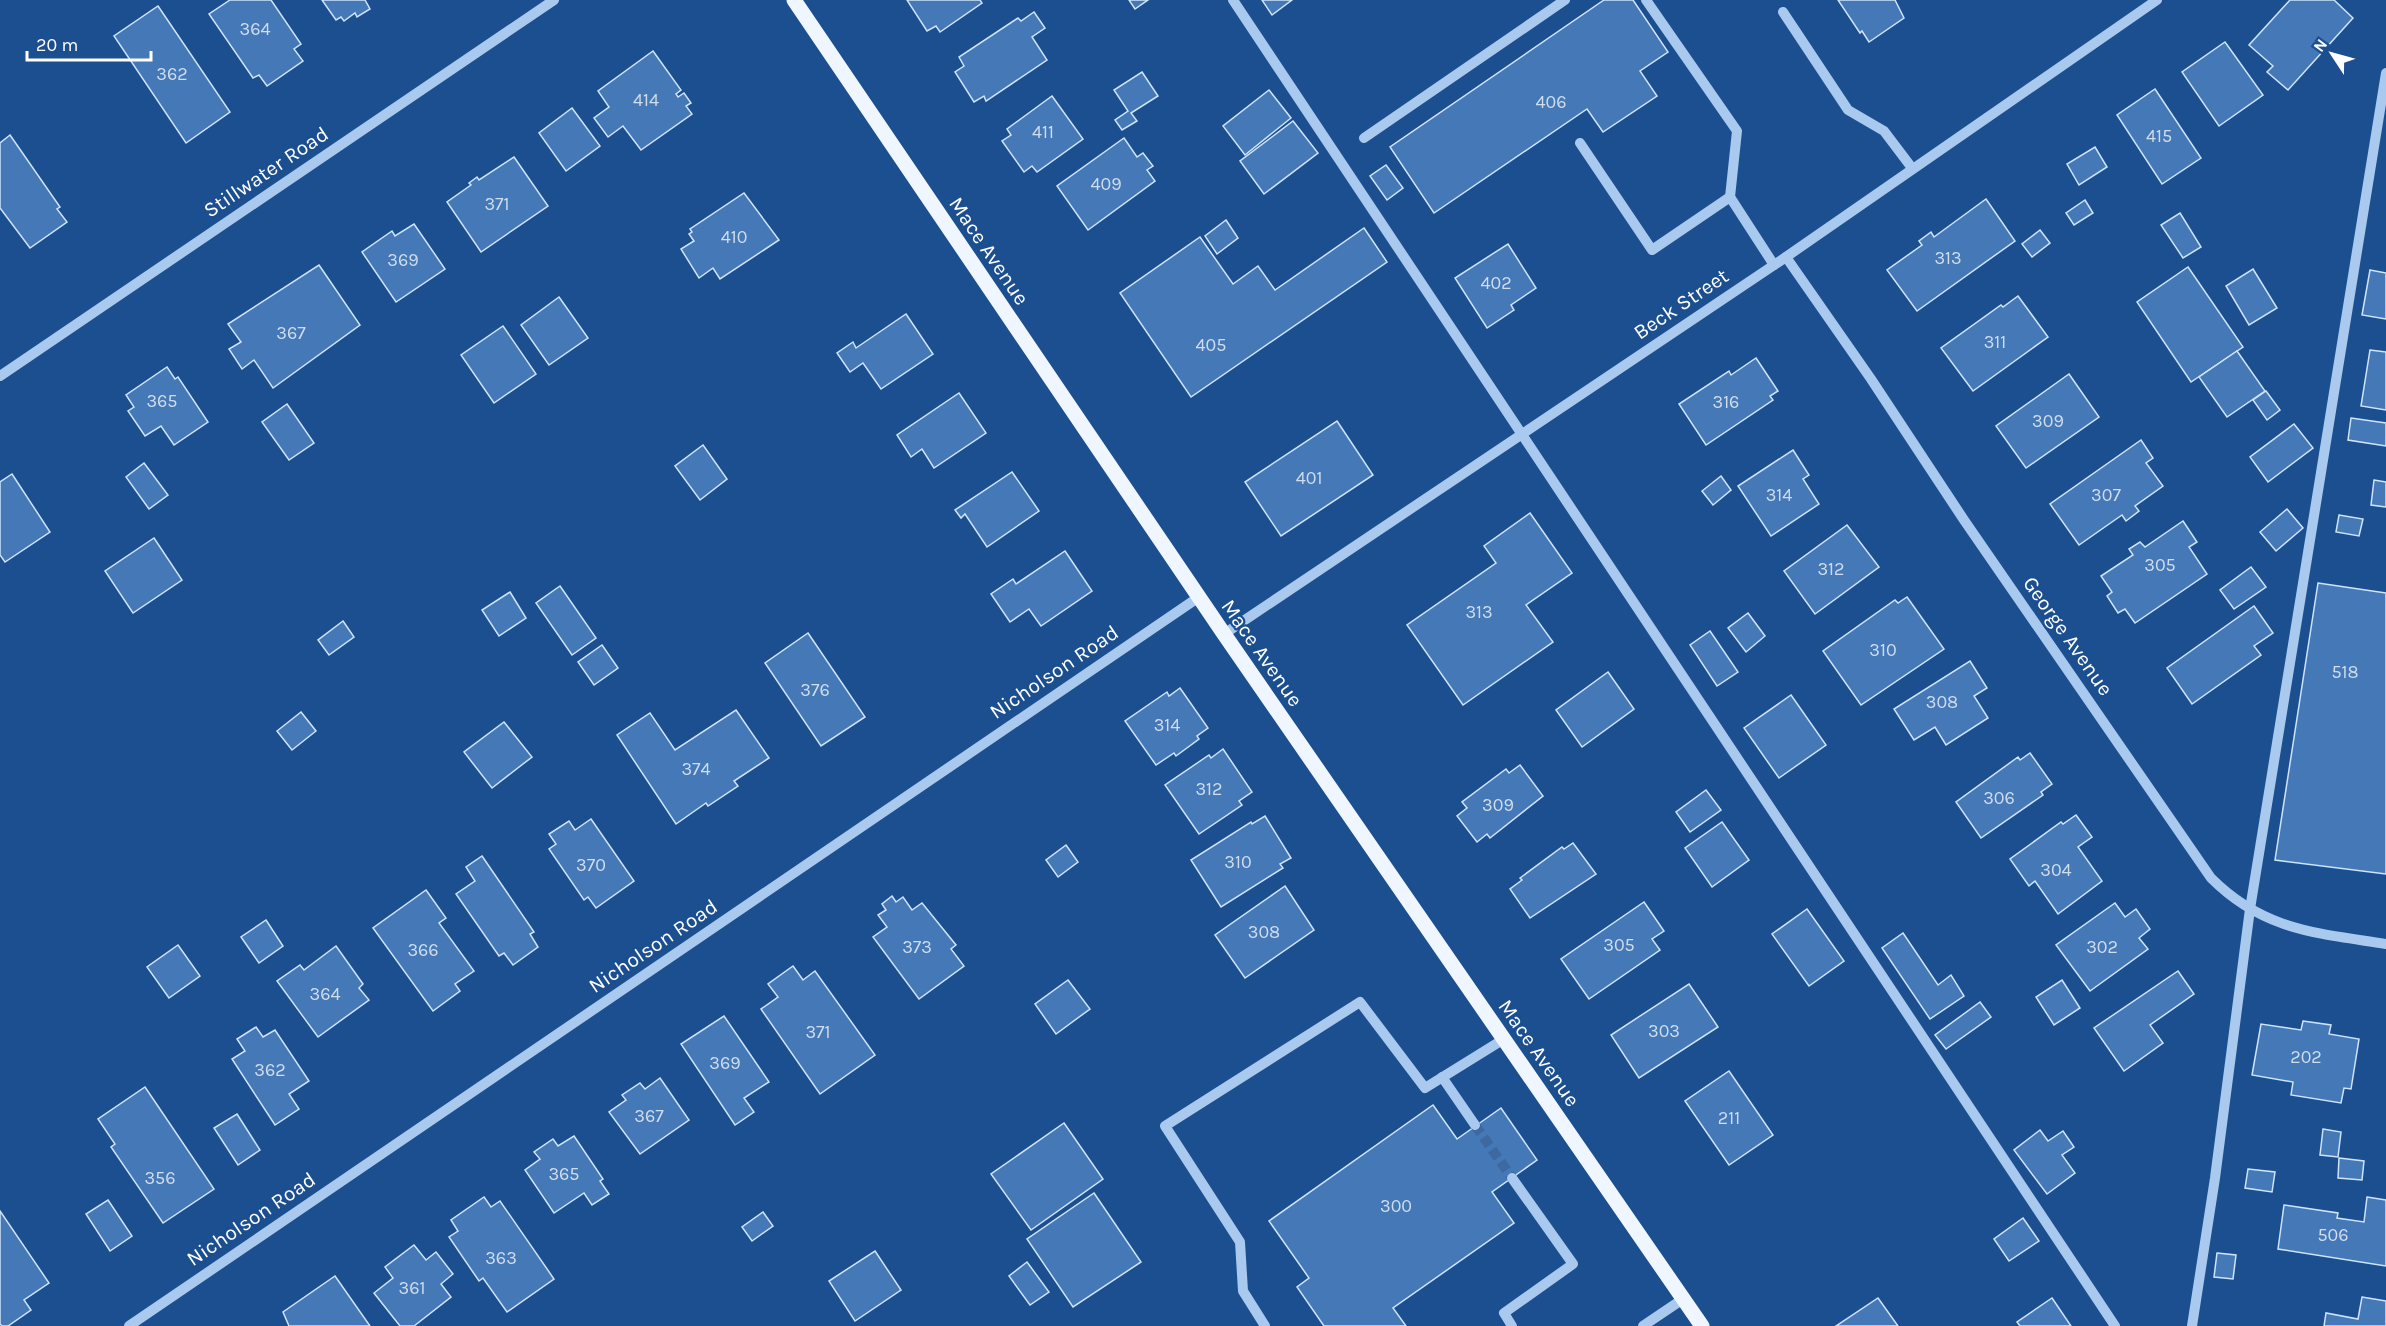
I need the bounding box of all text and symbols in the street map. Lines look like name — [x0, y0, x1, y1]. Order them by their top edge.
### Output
house number: 364 — [240, 18, 271, 40]
scale bar — [27, 24, 152, 62]
north arrow — [2302, 24, 2362, 84]
text: 20 m — [36, 34, 78, 56]
text: N — [2309, 35, 2331, 56]
house number: 362 — [156, 63, 188, 85]
house number: 414 — [633, 89, 659, 111]
house number: 406 — [1535, 91, 1567, 113]
house number: 411 — [1032, 121, 1054, 143]
street label: Stillwater Road — [199, 122, 333, 222]
house number: 415 — [2146, 125, 2172, 147]
house number: 409 — [1090, 173, 1122, 195]
street label: Mace Avenue — [944, 192, 1034, 310]
house number: 371 — [484, 193, 510, 215]
house number: 410 — [721, 226, 747, 248]
house number: 313 — [1934, 247, 1962, 269]
house number: 369 — [387, 249, 419, 271]
street label: Beck Street — [1629, 263, 1733, 344]
house number: 402 — [1480, 272, 1512, 294]
house number: 367 — [276, 322, 306, 344]
house number: 311 — [1984, 331, 2006, 353]
house number: 405 — [1196, 334, 1226, 356]
house number: 365 — [146, 390, 178, 412]
house number: 316 — [1713, 391, 1739, 413]
house number: 309 — [2032, 410, 2064, 432]
house number: 401 — [1296, 467, 1322, 489]
house number: 314 — [1766, 484, 1792, 506]
house number: 307 — [2091, 484, 2121, 506]
house number: 305 — [2144, 554, 2176, 576]
house number: 312 — [1817, 558, 1845, 580]
street label: George Avenue — [2018, 572, 2118, 700]
street label: Mace Avenue — [1216, 595, 1308, 711]
house number: 313 — [1465, 601, 1493, 623]
street label: Nicholson Road — [985, 620, 1123, 724]
house number: 310 — [1869, 639, 1897, 661]
house number: 518 — [2331, 661, 2359, 683]
house number: 376 — [800, 679, 830, 701]
house number: 308 — [1926, 691, 1958, 713]
house number: 314 — [1154, 714, 1180, 736]
house number: 374 — [681, 758, 711, 780]
house number: 312 — [1195, 778, 1223, 800]
house number: 306 — [1983, 787, 2015, 809]
house number: 309 — [1482, 794, 1514, 816]
house number: 310 — [1224, 851, 1252, 873]
house number: 370 — [576, 854, 606, 876]
house number: 304 — [2040, 859, 2072, 881]
street label: Nicholson Road — [584, 894, 722, 998]
house number: 308 — [1248, 921, 1280, 943]
house number: 305 — [1603, 934, 1635, 956]
house number: 373 — [902, 936, 932, 958]
house number: 302 — [2086, 936, 2118, 958]
house number: 366 — [407, 939, 439, 961]
house number: 364 — [310, 983, 341, 1005]
street label: Mace Avenue — [1493, 995, 1585, 1111]
house number: 303 — [1648, 1020, 1680, 1042]
house number: 371 — [805, 1021, 831, 1043]
house number: 202 — [2290, 1046, 2322, 1068]
house number: 369 — [709, 1052, 741, 1074]
house number: 362 — [254, 1059, 286, 1081]
house number: 367 — [634, 1105, 664, 1127]
house number: 211 — [1718, 1107, 1740, 1129]
house number: 365 — [548, 1163, 580, 1185]
house number: 356 — [144, 1167, 176, 1189]
street label: Nicholson Road — [182, 1167, 320, 1271]
house number: 300 — [1380, 1195, 1412, 1217]
house number: 506 — [2317, 1224, 2349, 1246]
house number: 363 — [485, 1247, 517, 1269]
house number: 361 — [399, 1277, 425, 1299]

